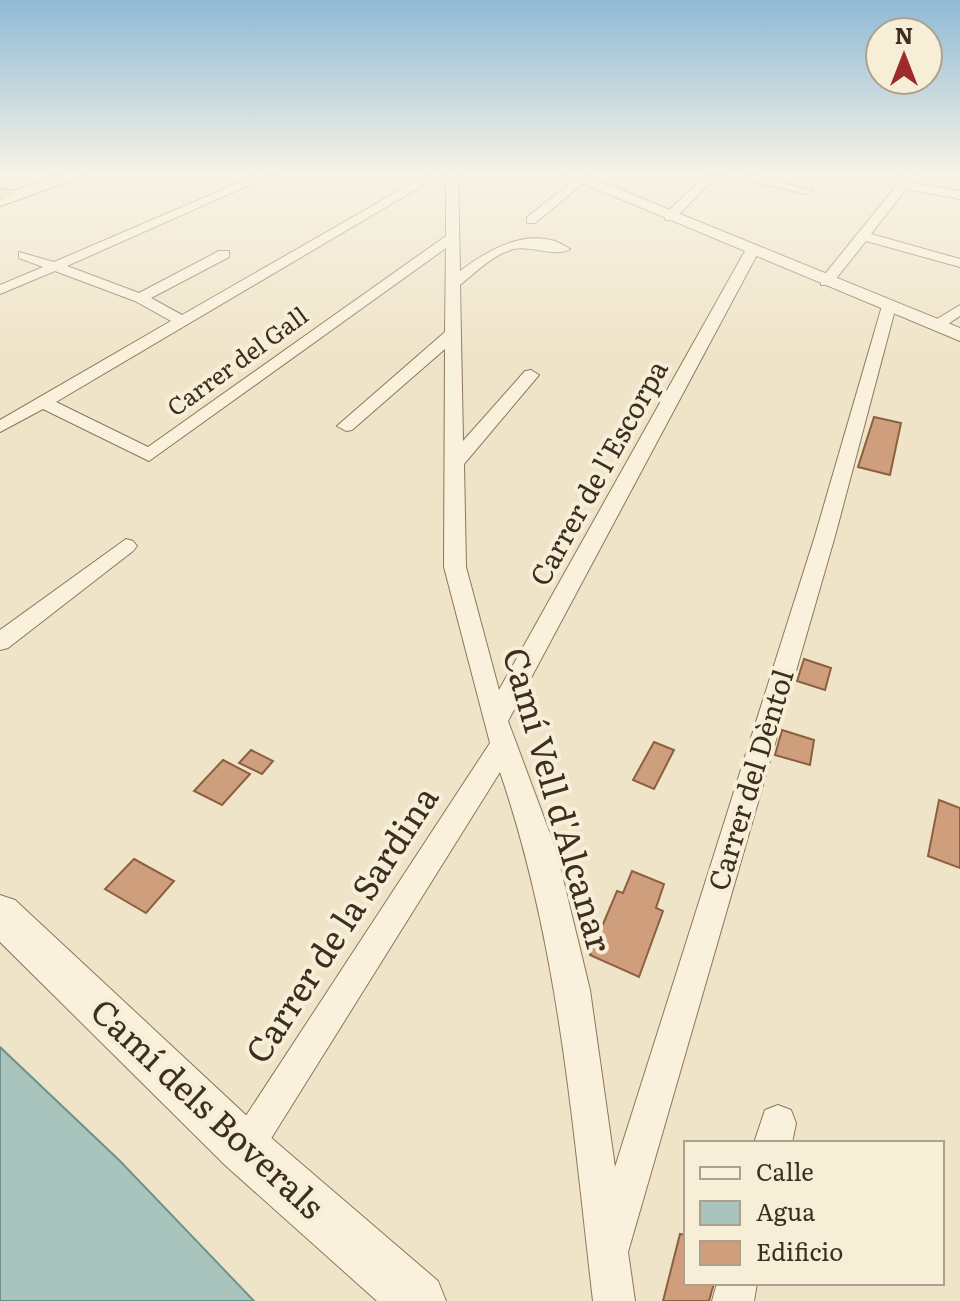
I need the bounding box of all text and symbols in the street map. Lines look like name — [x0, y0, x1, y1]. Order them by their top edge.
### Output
north arrow — [864, 16, 944, 96]
text: N — [895, 18, 913, 51]
street label: Carrer del Gall — [159, 297, 314, 423]
street label: Carrer de l'Escorpa — [518, 351, 677, 593]
street label: Camí Vell d'Alcanar — [493, 641, 627, 957]
street label: Carrer del Dèntol — [695, 664, 803, 895]
street label: Carrer de la Sardina — [231, 774, 448, 1072]
street label: Camí dels Boverals — [81, 985, 337, 1229]
legend — [684, 1141, 944, 1285]
text: Calle — [756, 1153, 814, 1188]
text: Agua — [756, 1193, 815, 1228]
text: Edificio — [756, 1233, 843, 1268]

